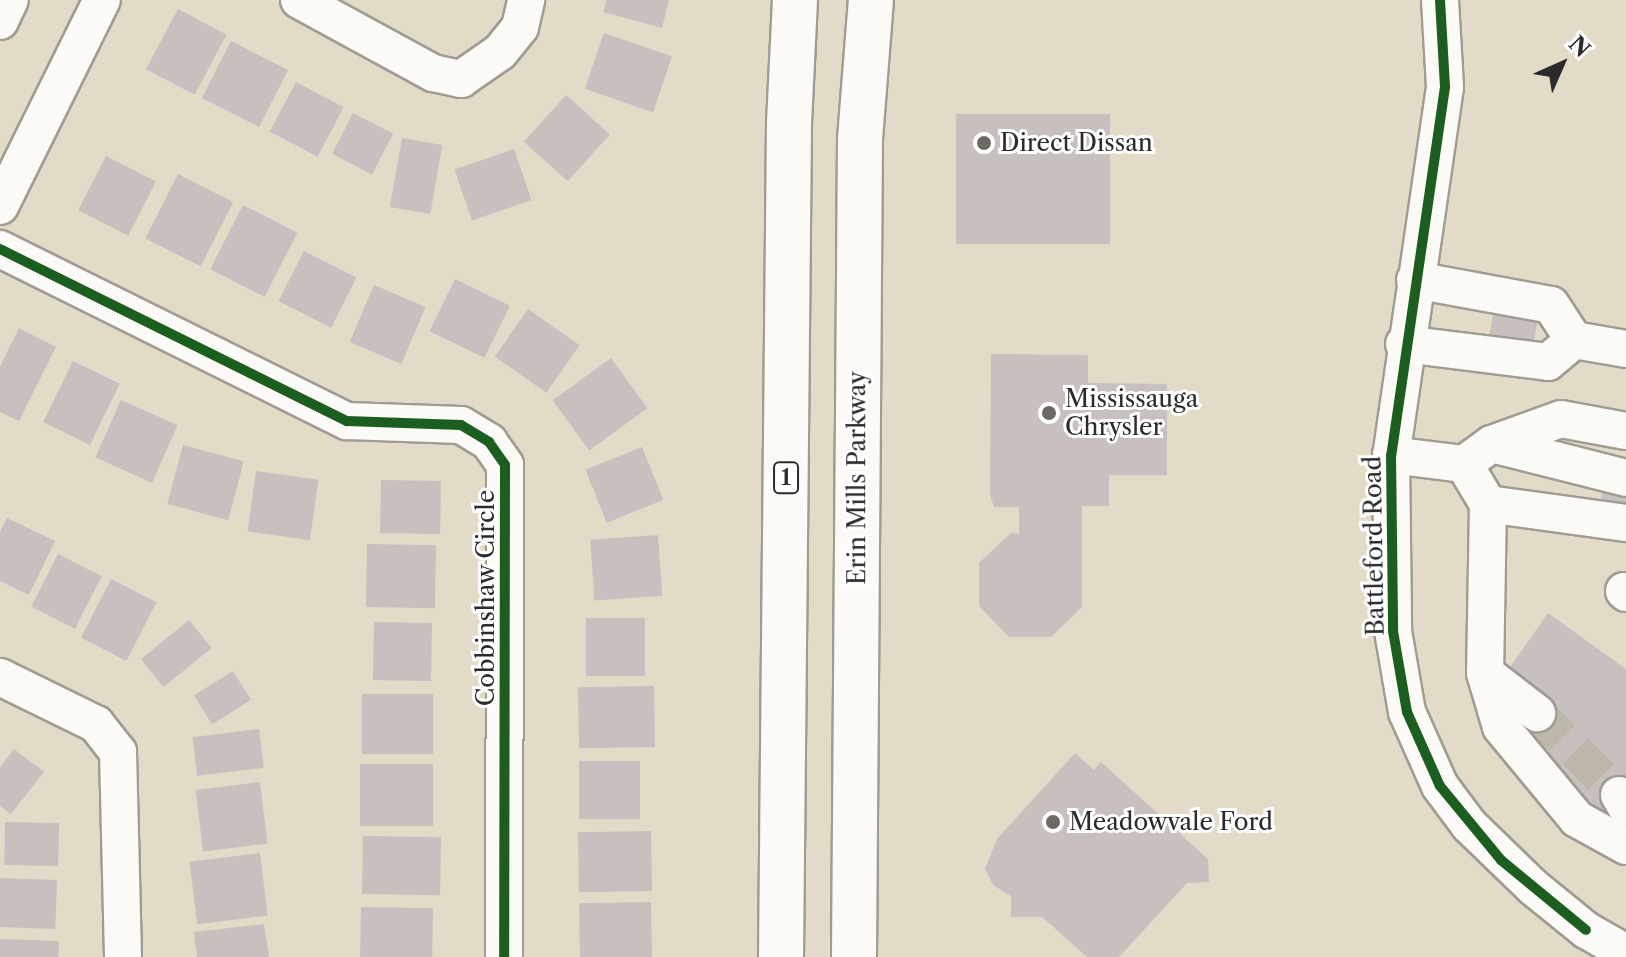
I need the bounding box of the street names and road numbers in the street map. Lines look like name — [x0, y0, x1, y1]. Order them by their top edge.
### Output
street label: Erin Mills Parkway — [843, 371, 871, 585]
street label: Battleford Road — [1358, 456, 1390, 636]
road number: 1 — [772, 460, 800, 496]
street label: Cobbinshaw Circle — [472, 489, 500, 707]

